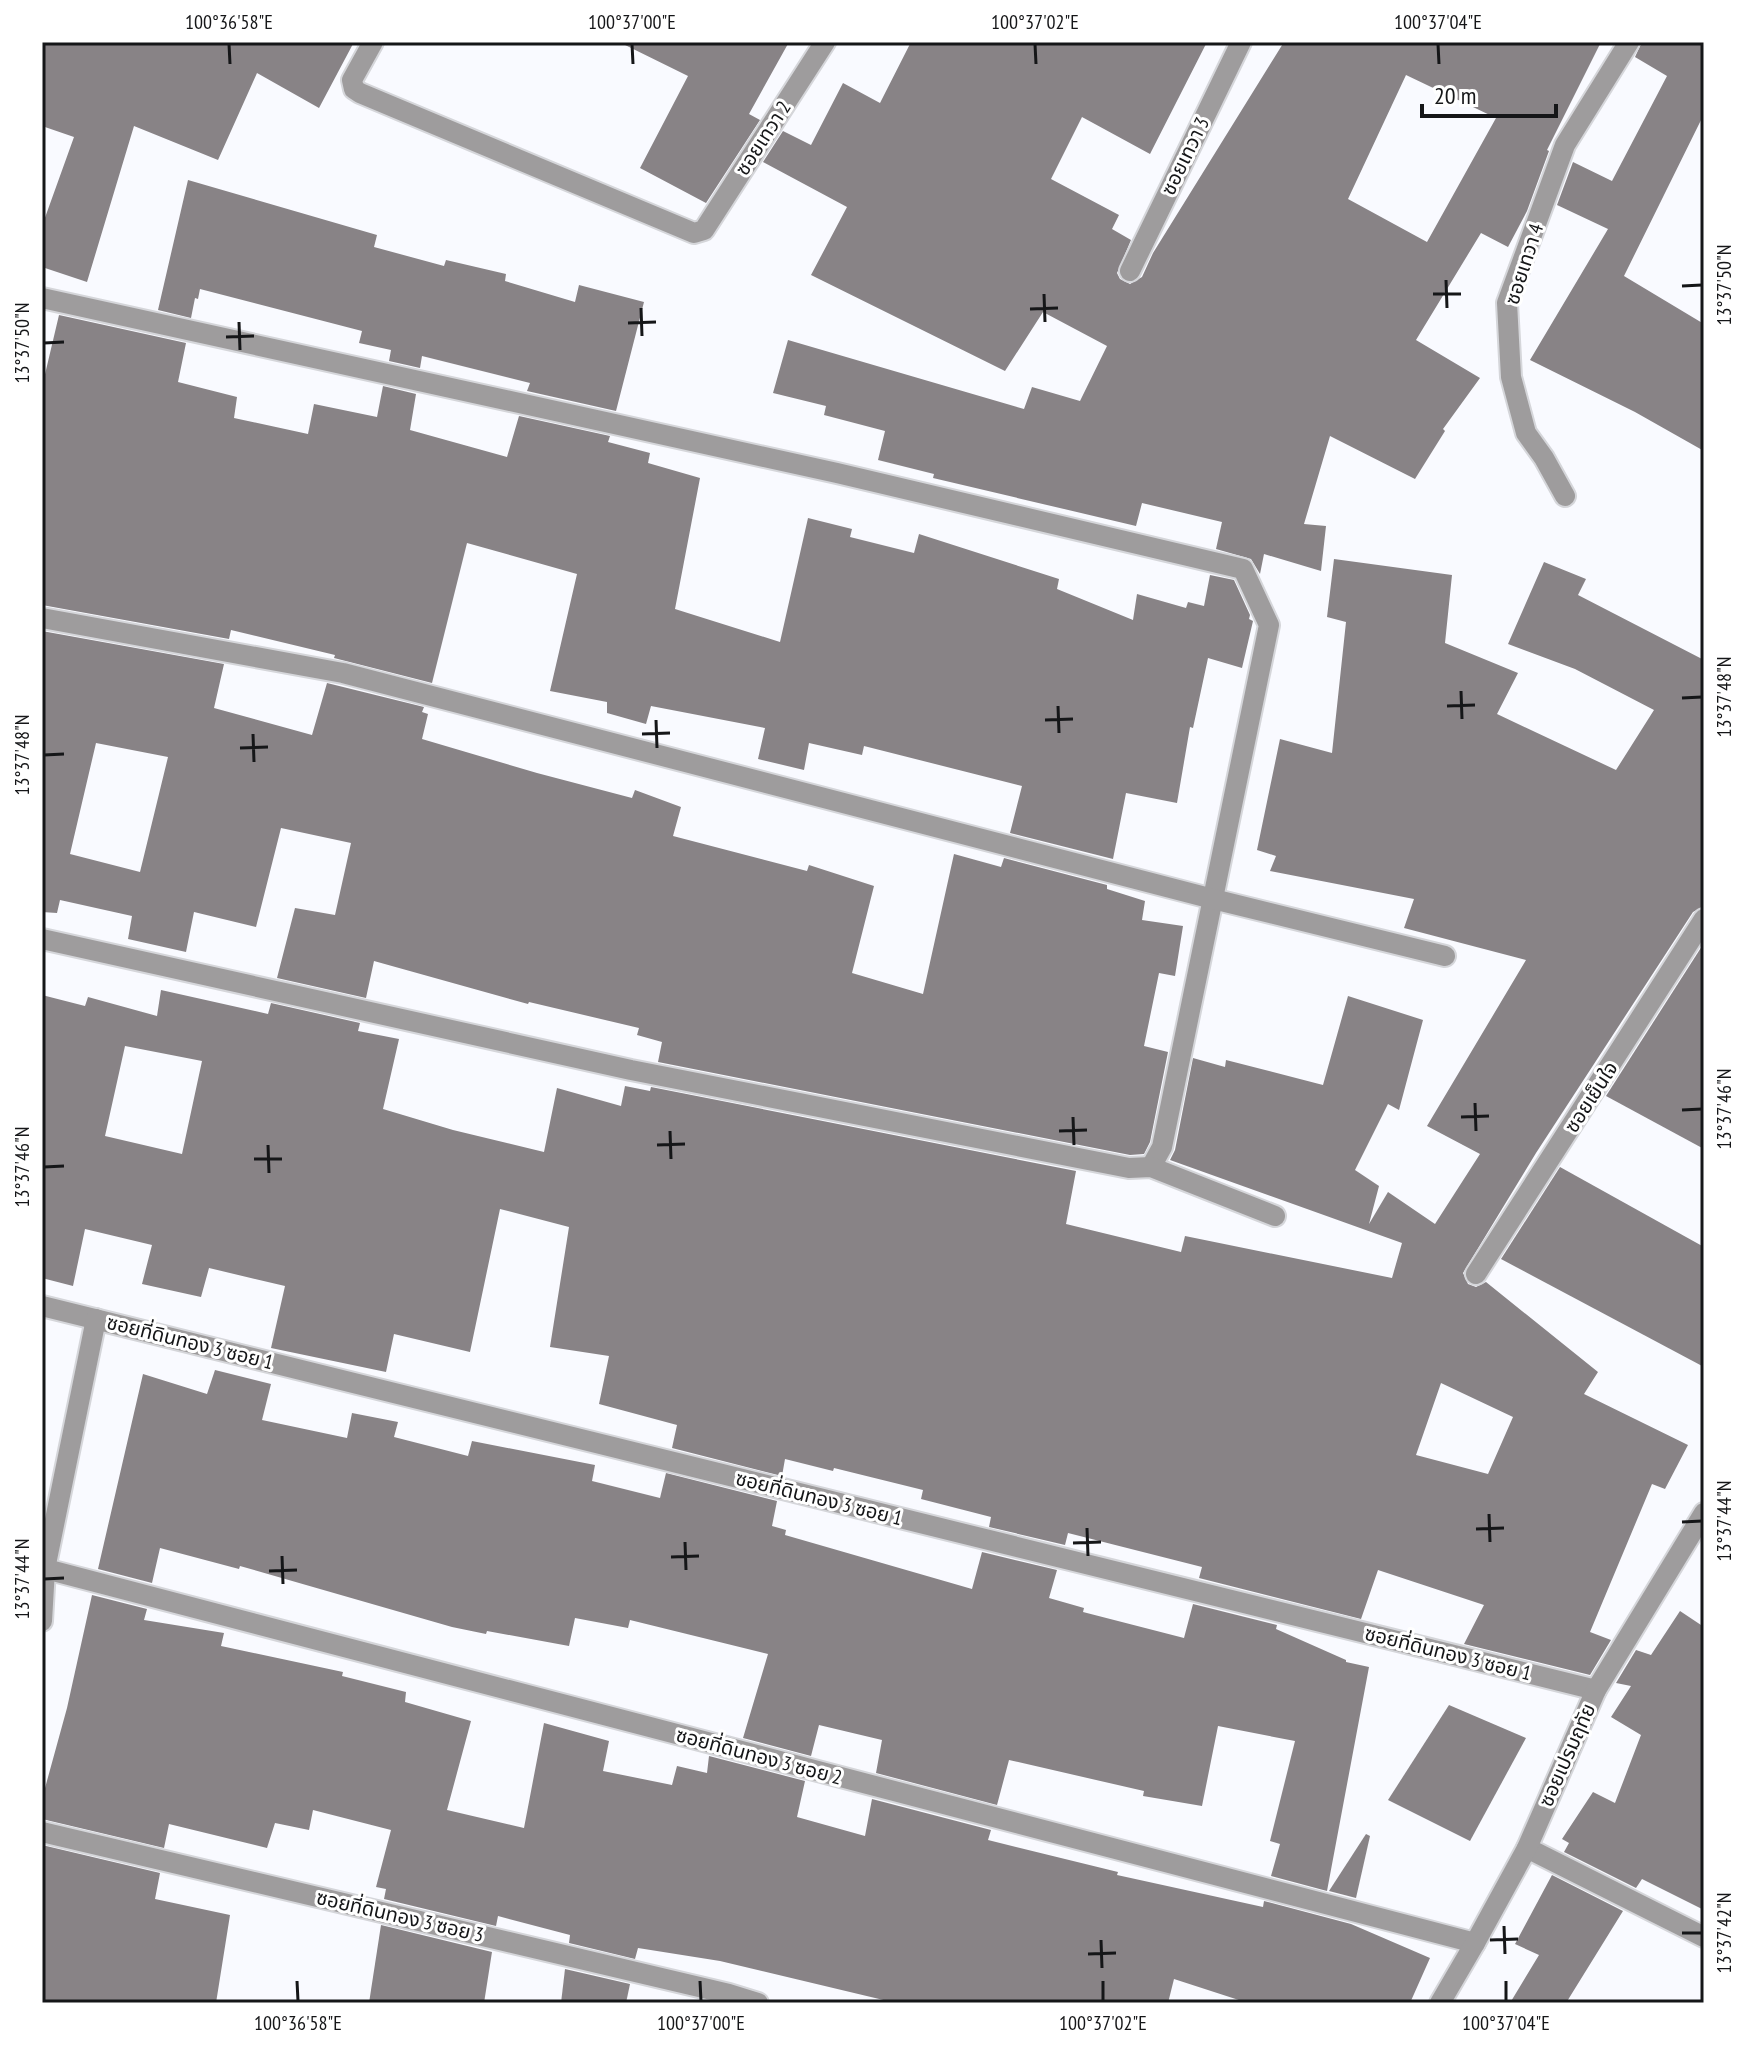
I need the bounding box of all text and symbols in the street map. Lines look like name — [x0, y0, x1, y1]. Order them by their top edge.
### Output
text: 100°36'58"E — [185, 9, 273, 35]
text: 100°37'00"E — [588, 9, 676, 35]
text: 100°37'02"E — [991, 9, 1079, 35]
text: 100°37'04"E — [1394, 9, 1482, 35]
scale bar — [1422, 68, 1556, 118]
text: 20 m — [1434, 80, 1476, 111]
street label: ซอยเทวา 2 — [729, 96, 797, 180]
street label: ซอยเทวา 3 — [1155, 113, 1215, 199]
street label: ซอยเทวา 4 — [1499, 220, 1549, 308]
text: 13°37'50"N — [1711, 245, 1737, 325]
text: 13°37'50"N — [9, 303, 35, 383]
text: 13°37'48"N — [1711, 657, 1737, 737]
text: 13°37'48"N — [9, 715, 35, 795]
street label: ซอยเย็นใจ — [1558, 1056, 1624, 1138]
text: 13°37'46"N — [1711, 1069, 1737, 1149]
text: 13°37'46"N — [9, 1127, 35, 1207]
street label: ซอยที่ดินทอง 3 ซอย 1 — [104, 1308, 276, 1375]
street label: ซอยที่ดินทอง 3 ซอย 1 — [733, 1464, 905, 1531]
text: 13°37'44"N — [1711, 1481, 1737, 1561]
text: 13°37'44"N — [9, 1539, 35, 1619]
street label: ซอยที่ดินทอง 3 ซอย 1 — [1362, 1619, 1534, 1686]
street label: ซอยเปรมฤทัย — [1533, 1699, 1601, 1811]
street label: ซอยที่ดินทอง 3 ซอย 2 — [673, 1720, 845, 1791]
street label: ซอยที่ดินทอง 3 ซอย 3 — [314, 1883, 486, 1948]
text: 13°37'42"N — [1711, 1893, 1737, 1973]
text: 100°36'58"E — [254, 2010, 342, 2036]
text: 100°37'00"E — [657, 2010, 745, 2036]
text: 100°37'02"E — [1059, 2010, 1147, 2036]
text: 100°37'04"E — [1462, 2010, 1550, 2036]

